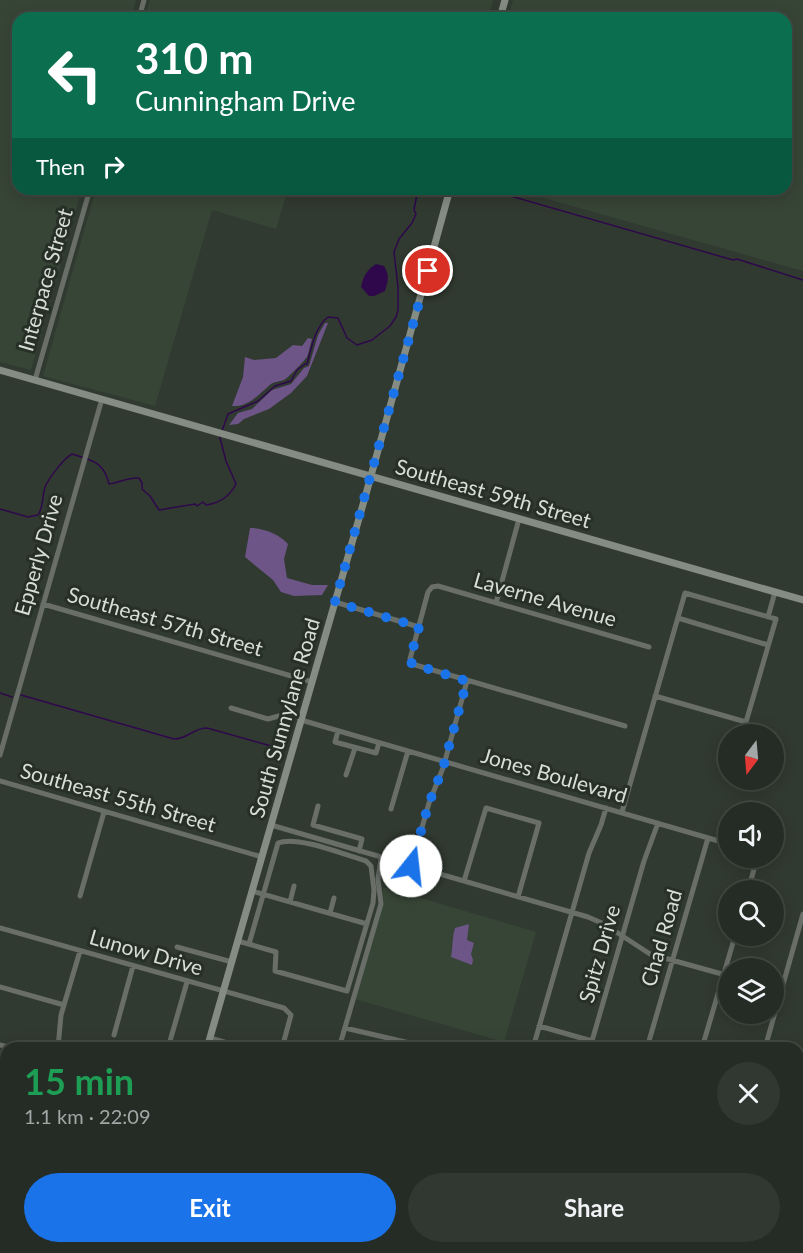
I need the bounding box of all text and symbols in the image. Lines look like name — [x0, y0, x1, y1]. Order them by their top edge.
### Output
text: 310 m — [135, 33, 253, 83]
icon: left — [36, 36, 114, 114]
text: Cunningham Drive — [135, 84, 356, 117]
icon: right — [97, 150, 130, 183]
text: Then — [36, 153, 85, 180]
street label: Interpace Street — [12, 205, 77, 354]
pin — [402, 245, 453, 296]
icon: arrive — [411, 254, 444, 287]
street label: Southeast 59th Street — [393, 453, 594, 533]
street label: Epperly Drive — [8, 491, 67, 618]
street label: Laverne Avenue — [471, 566, 620, 631]
street label: Southeast 57th Street — [65, 581, 266, 661]
street label: South Sunnylane Road — [243, 615, 324, 820]
north arrow — [718, 724, 784, 790]
map controls — [718, 724, 784, 1024]
street label: Jones Boulevard — [479, 742, 630, 807]
street label: Southeast 55th Street — [18, 757, 219, 837]
button: sound — [718, 802, 784, 868]
position arrow — [379, 834, 443, 898]
button: search — [718, 880, 784, 946]
street label: Chad Road — [635, 886, 686, 989]
street label: Spitz Drive — [573, 902, 624, 1005]
street label: Lunow Drive — [87, 923, 206, 980]
button: layers — [718, 958, 784, 1024]
text: 15 min — [24, 1059, 134, 1103]
button: close — [717, 1062, 780, 1125]
text: 1.1 km · 22:09 — [24, 1104, 151, 1128]
button: Exit — [24, 1173, 396, 1242]
button: Share — [408, 1173, 780, 1242]

